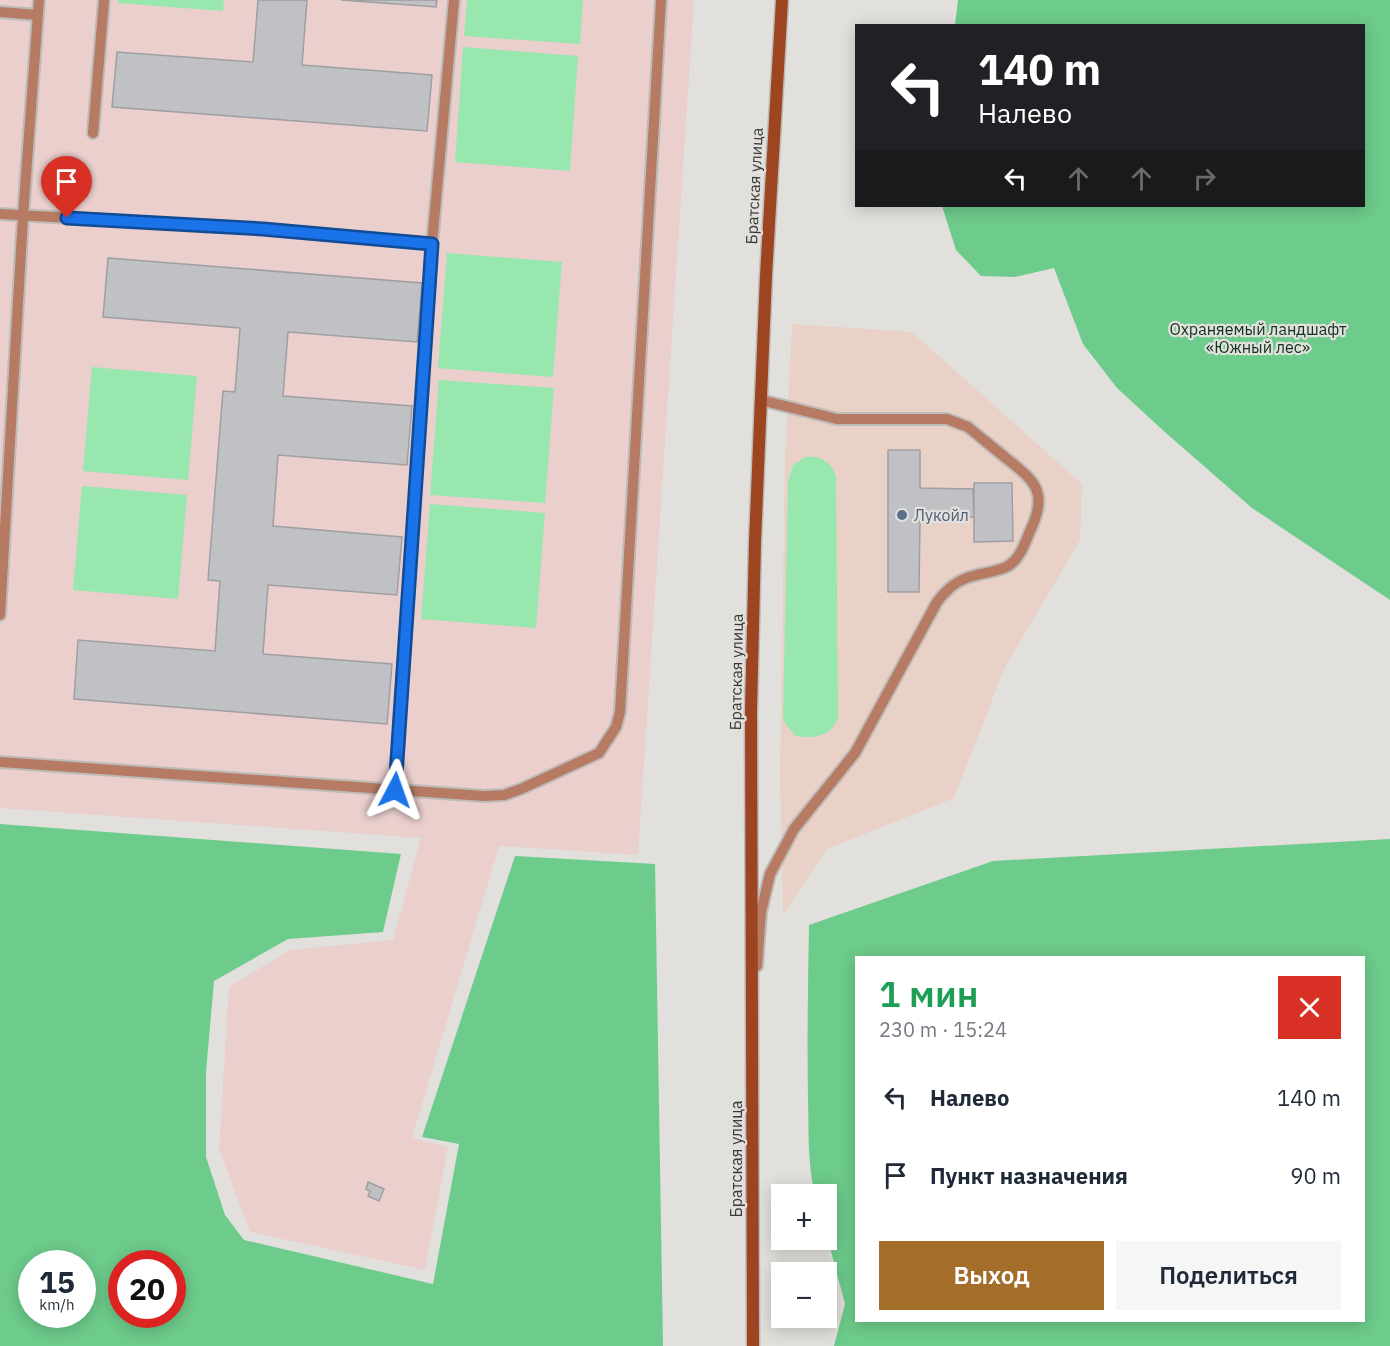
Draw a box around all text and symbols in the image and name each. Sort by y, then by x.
text: 140 m [978,42,1101,97]
icon: left [879,48,957,126]
text: Налево [978,95,1072,130]
street label: Братская улица [741,127,767,245]
pin [41,156,92,218]
icon: left [999,162,1032,195]
icon: ahead [1062,162,1095,195]
icon: ahead [1125,162,1158,195]
icon: right [1188,162,1221,195]
icon: arrive [50,165,83,198]
park label: Охраняемый ландшафт «Южный лес» [1169,319,1347,357]
place label: Лукойл [914,505,969,525]
marker: Лукойл [895,508,909,522]
street label: Братская улица [725,613,747,731]
position arrow [363,758,427,822]
text: 1 мин [879,970,978,1017]
button: close [1278,976,1341,1039]
text: 230 m · 15:24 [879,1016,1007,1043]
icon: left [879,1081,912,1114]
text: Налево [930,1083,1009,1112]
text: 140 m [1277,1083,1341,1112]
street label: Братская улица [726,1100,746,1217]
icon: arrive [879,1159,912,1192]
text: Пункт назначения [930,1161,1128,1190]
text: 90 m [1290,1161,1341,1190]
map controls [771,1184,837,1328]
button: + [771,1184,837,1250]
button: Выход [879,1241,1104,1310]
button: Поделиться [1116,1241,1341,1310]
speed limit sign: 20 [108,1250,186,1328]
text: 15 [39,1262,75,1301]
button: − [771,1262,837,1328]
text: km/h [39,1295,75,1314]

